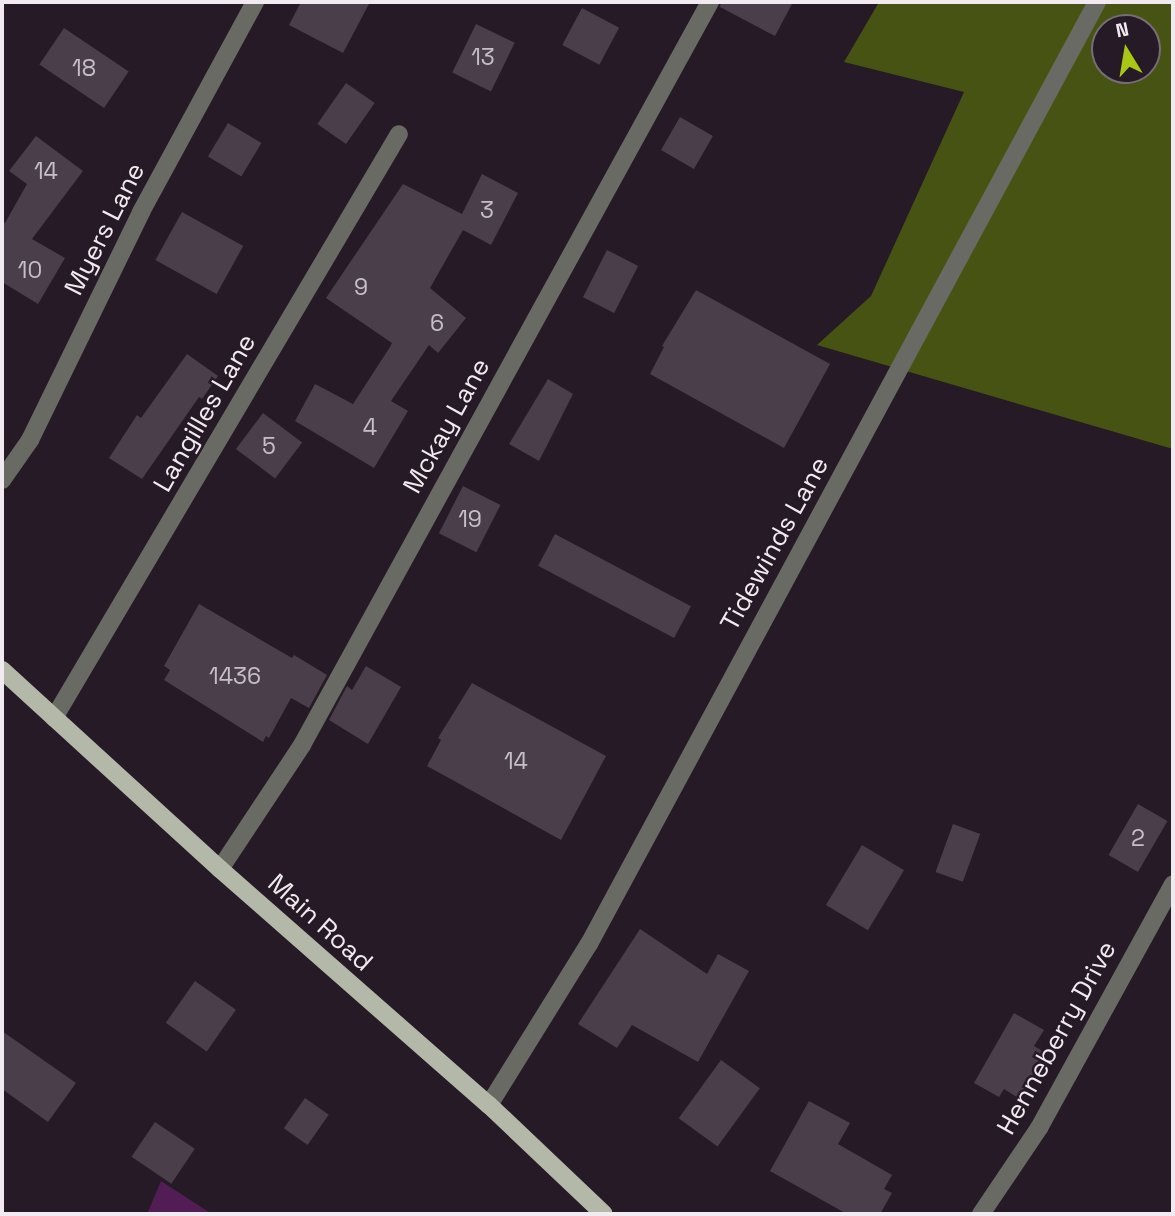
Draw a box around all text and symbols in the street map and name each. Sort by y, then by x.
north arrow [1091,14,1161,84]
text: N [1114,16,1131,43]
house number: 13 [471,43,495,71]
house number: 18 [72,54,96,82]
house number: 14 [34,157,58,185]
street label: Myers Lane [58,158,152,300]
house number: 3 [480,196,494,224]
house number: 10 [18,256,42,284]
house number: 9 [354,273,368,301]
house number: 6 [430,309,444,337]
street label: Langilles Lane [147,328,263,498]
street label: Mckay Lane [397,353,497,499]
house number: 4 [363,413,377,441]
house number: 5 [262,432,276,460]
street label: Tidewinds Lane [714,452,836,636]
house number: 19 [458,505,482,533]
house number: 1436 [209,662,261,690]
house number: 14 [504,747,528,775]
house number: 2 [1131,824,1145,852]
street label: Main Road [261,868,379,978]
street label: Henneberry Drive [991,936,1123,1140]

